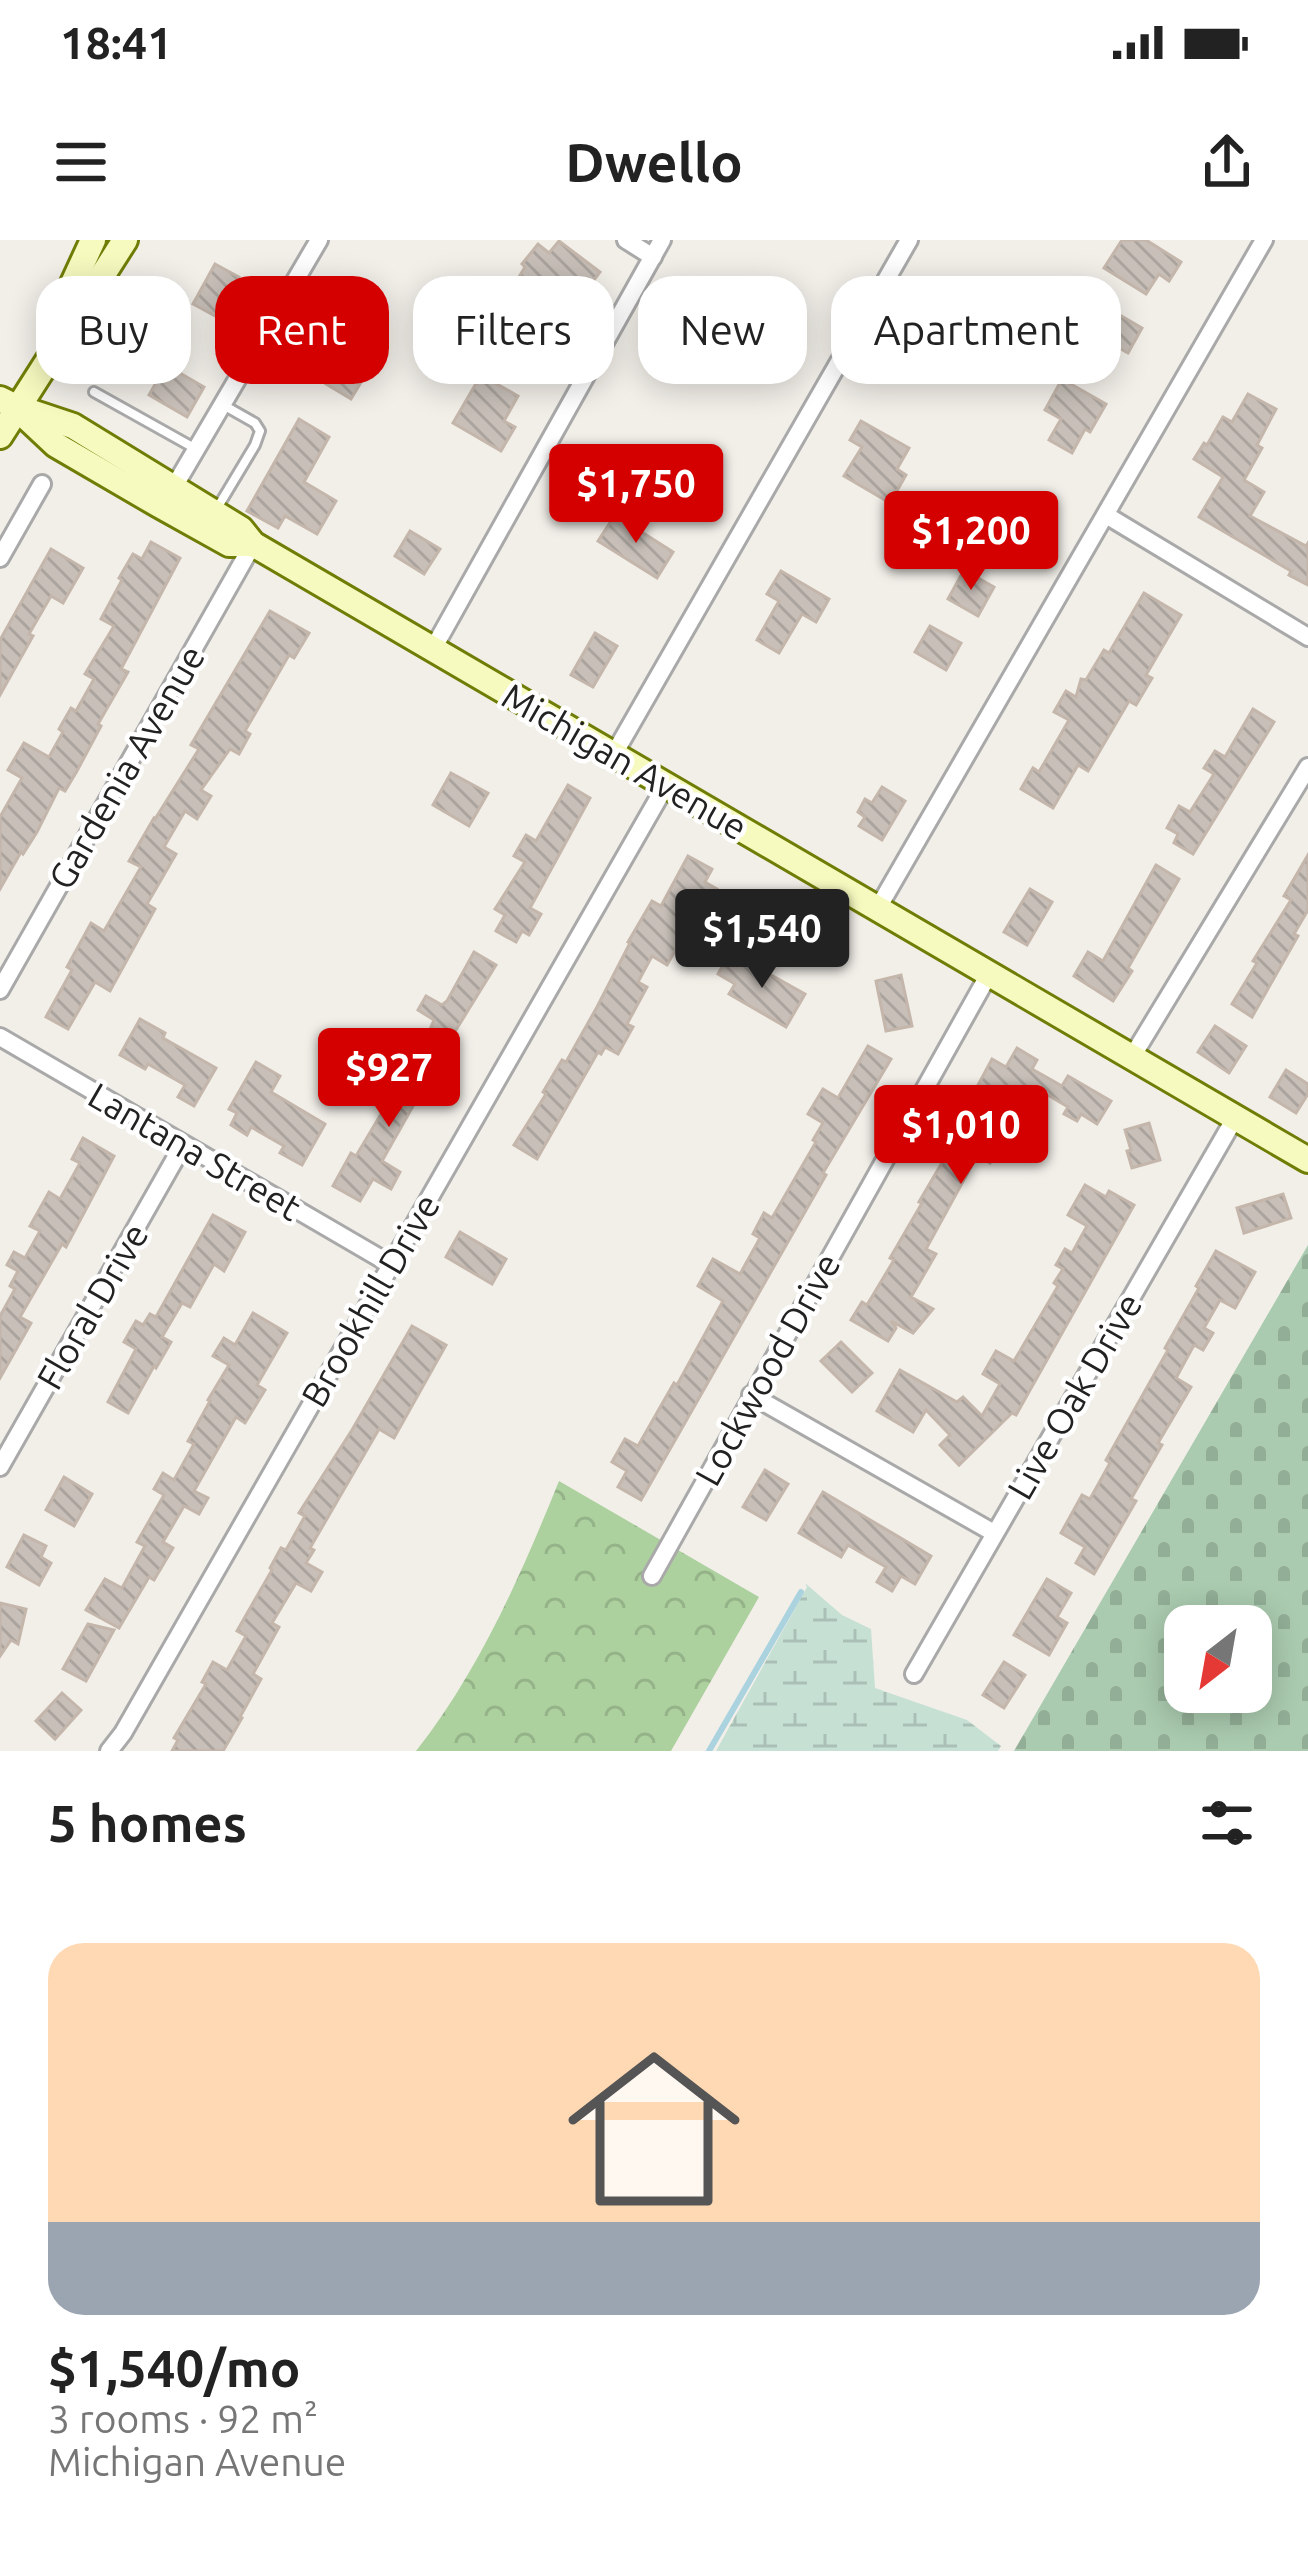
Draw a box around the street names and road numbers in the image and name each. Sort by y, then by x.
street label: Gardenia Avenue [40,638,212,896]
street label: Michigan Avenue [496,674,754,848]
street label: Lantana Street [82,1074,308,1228]
street label: Brookhill Drive [293,1187,447,1413]
street label: Floral Drive [28,1216,156,1396]
street label: Lockwood Drive [686,1246,848,1492]
street label: Live Oak Drive [999,1286,1149,1506]

